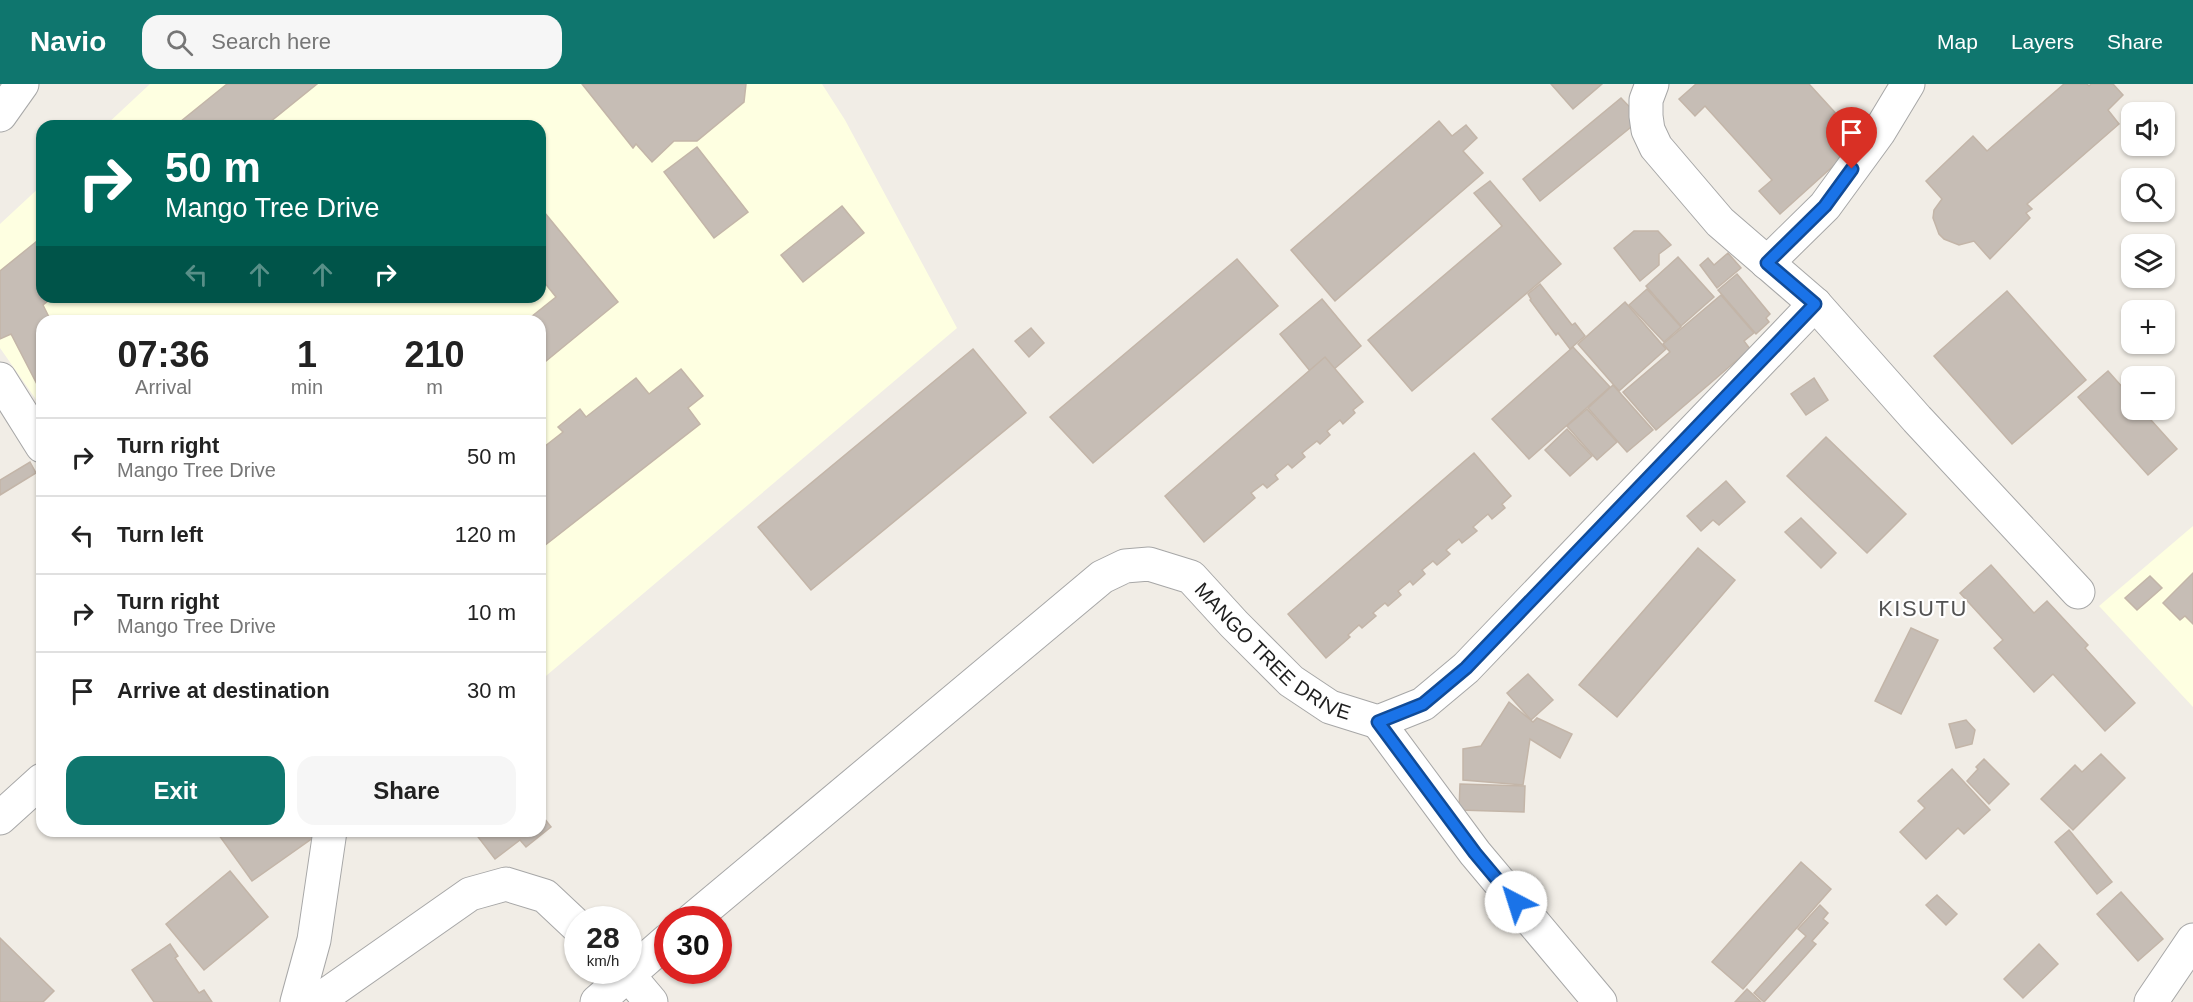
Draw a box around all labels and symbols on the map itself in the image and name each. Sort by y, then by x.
pin [1826,107,1877,169]
street label: MANGO TREE DRIVE [1191,578,1353,724]
district label: KISUTU [1878,596,1968,621]
position arrow [1484,870,1548,934]
speed limit sign: 30 [654,906,732,984]

